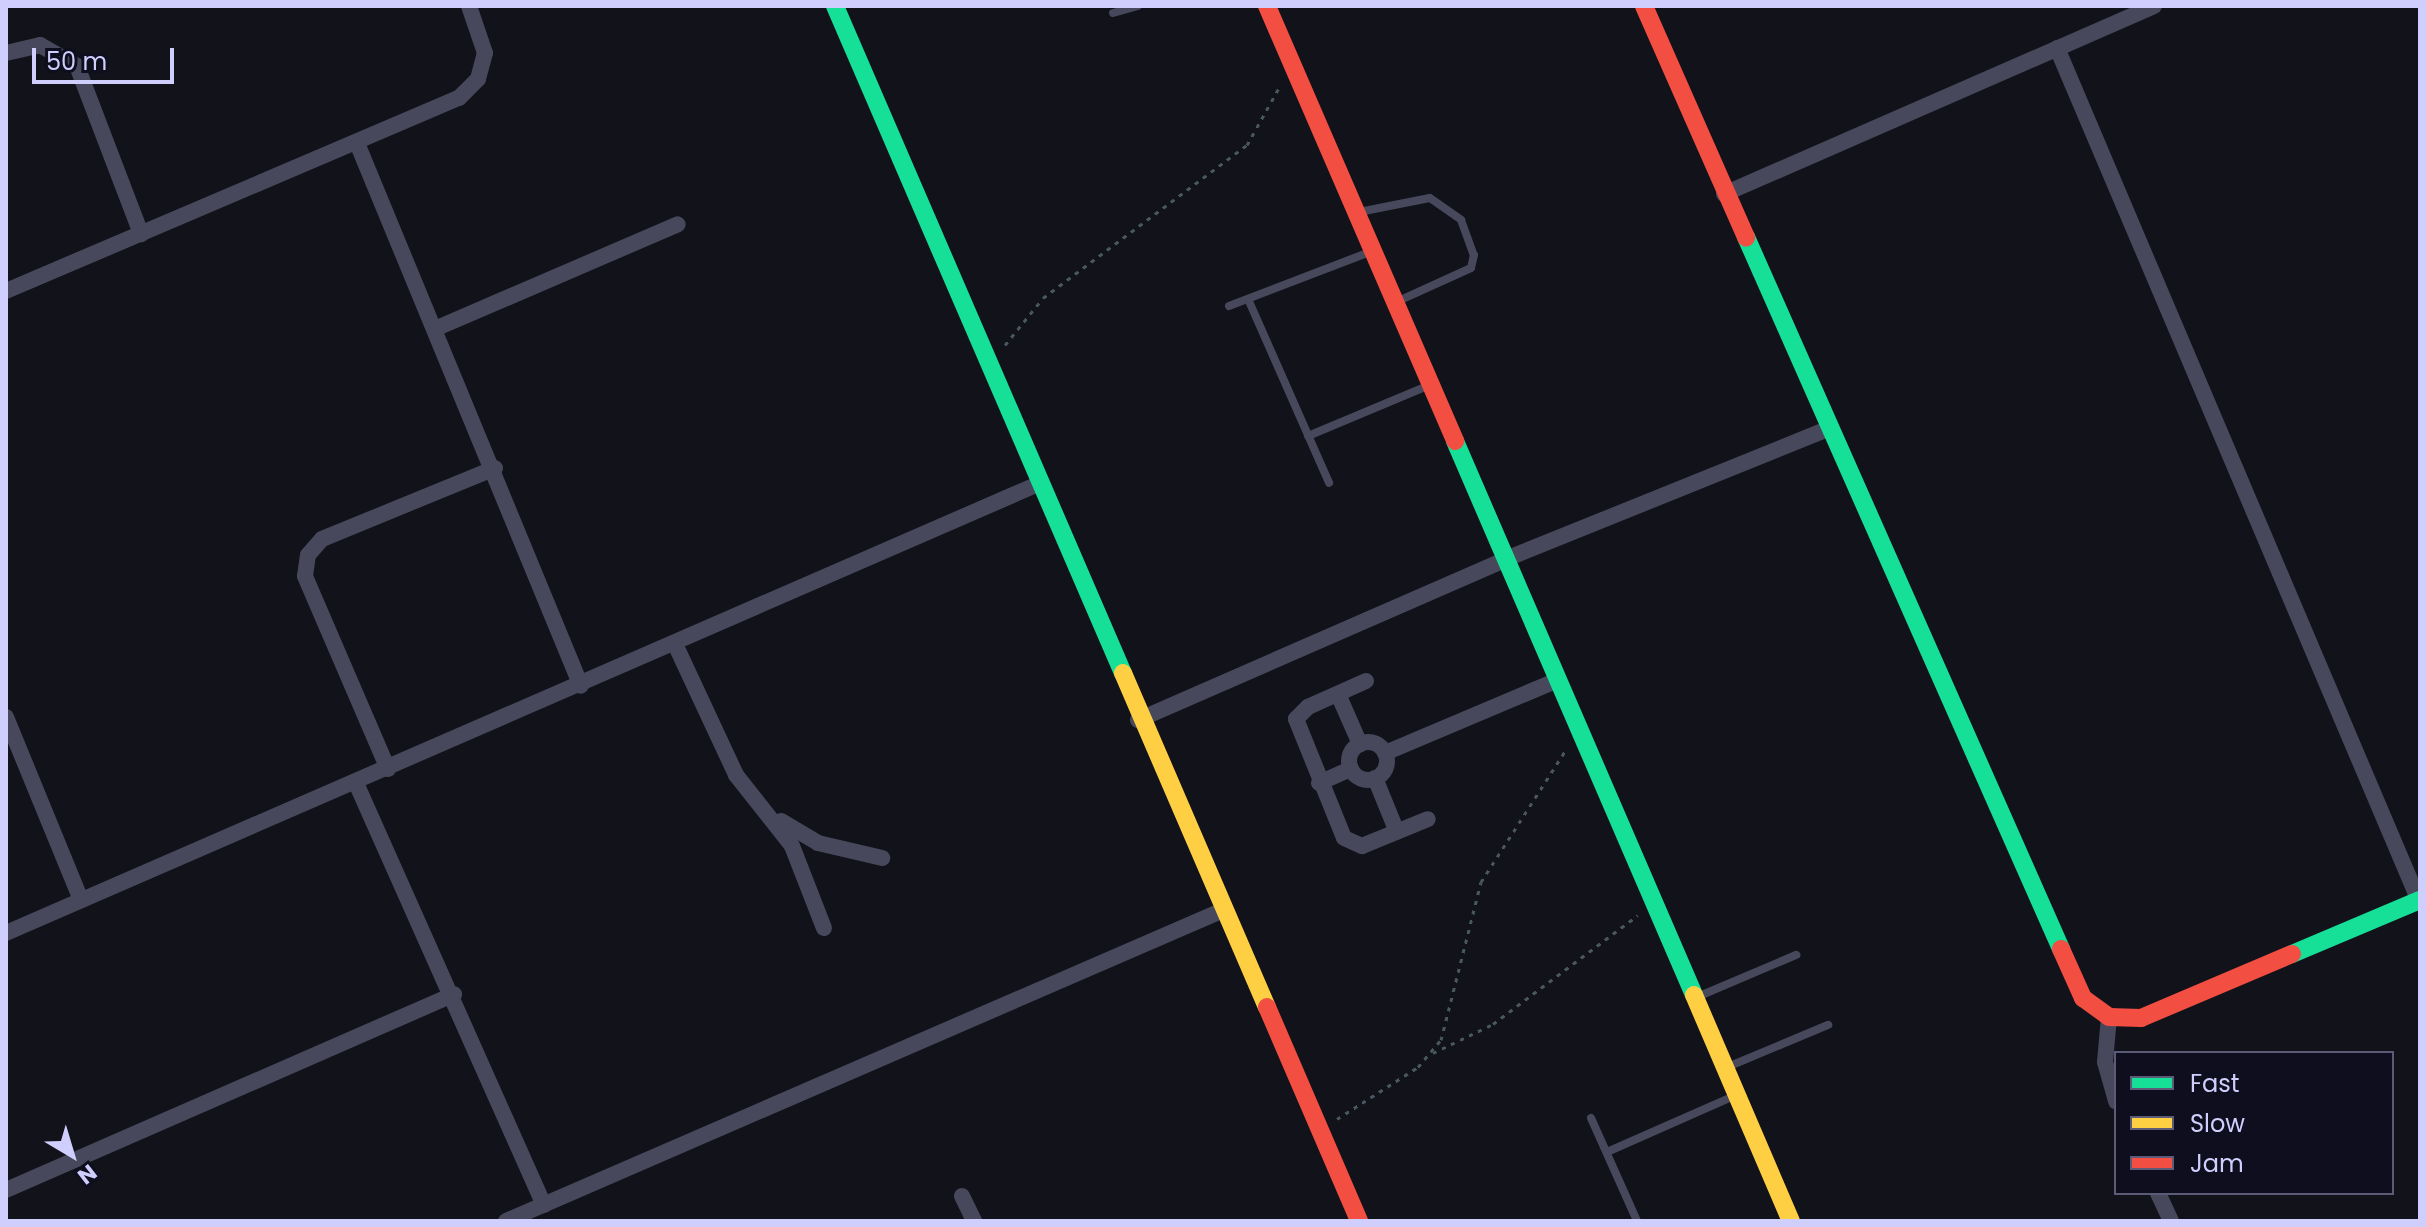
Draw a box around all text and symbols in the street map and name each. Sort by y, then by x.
scale bar [36,32,178,82]
text: 50 m [46,45,107,78]
legend [2114,1051,2394,1195]
text: Fast [2190,1067,2240,1100]
text: Slow [2190,1107,2245,1140]
north arrow [32,1115,112,1195]
text: Jam [2190,1147,2244,1180]
text: N [71,1157,103,1192]

